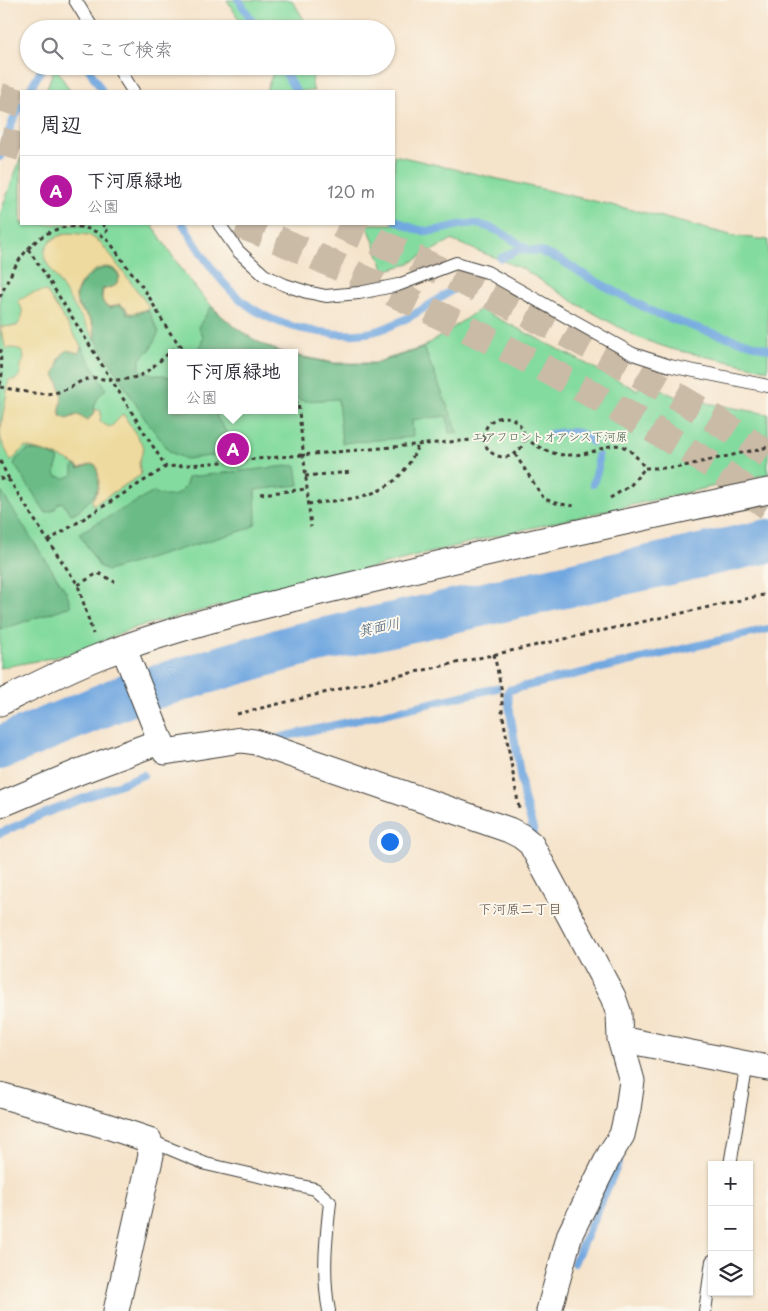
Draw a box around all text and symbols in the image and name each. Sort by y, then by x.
search box [20,20,395,75]
icon: search [38,34,66,62]
text: ここで検索 [78,34,173,62]
text: 周辺 [40,107,82,139]
text: 下河原緑地 [87,165,182,193]
text: A [50,179,62,203]
text: 120 m [328,179,375,203]
text: 公園 [87,193,119,217]
popup [168,349,298,414]
text: 下河原緑地 [185,356,281,384]
text: 公園 [185,384,218,408]
park label: エアフロントオアシス下河原 [472,427,628,445]
pin: A [217,430,249,468]
water label: 箕面川 [356,612,402,641]
your location [377,829,403,855]
district label: 下河原二丁目 [478,898,562,919]
map controls [708,1161,753,1296]
button: + [708,1161,753,1206]
button: − [708,1206,753,1251]
button: layers [708,1251,753,1296]

